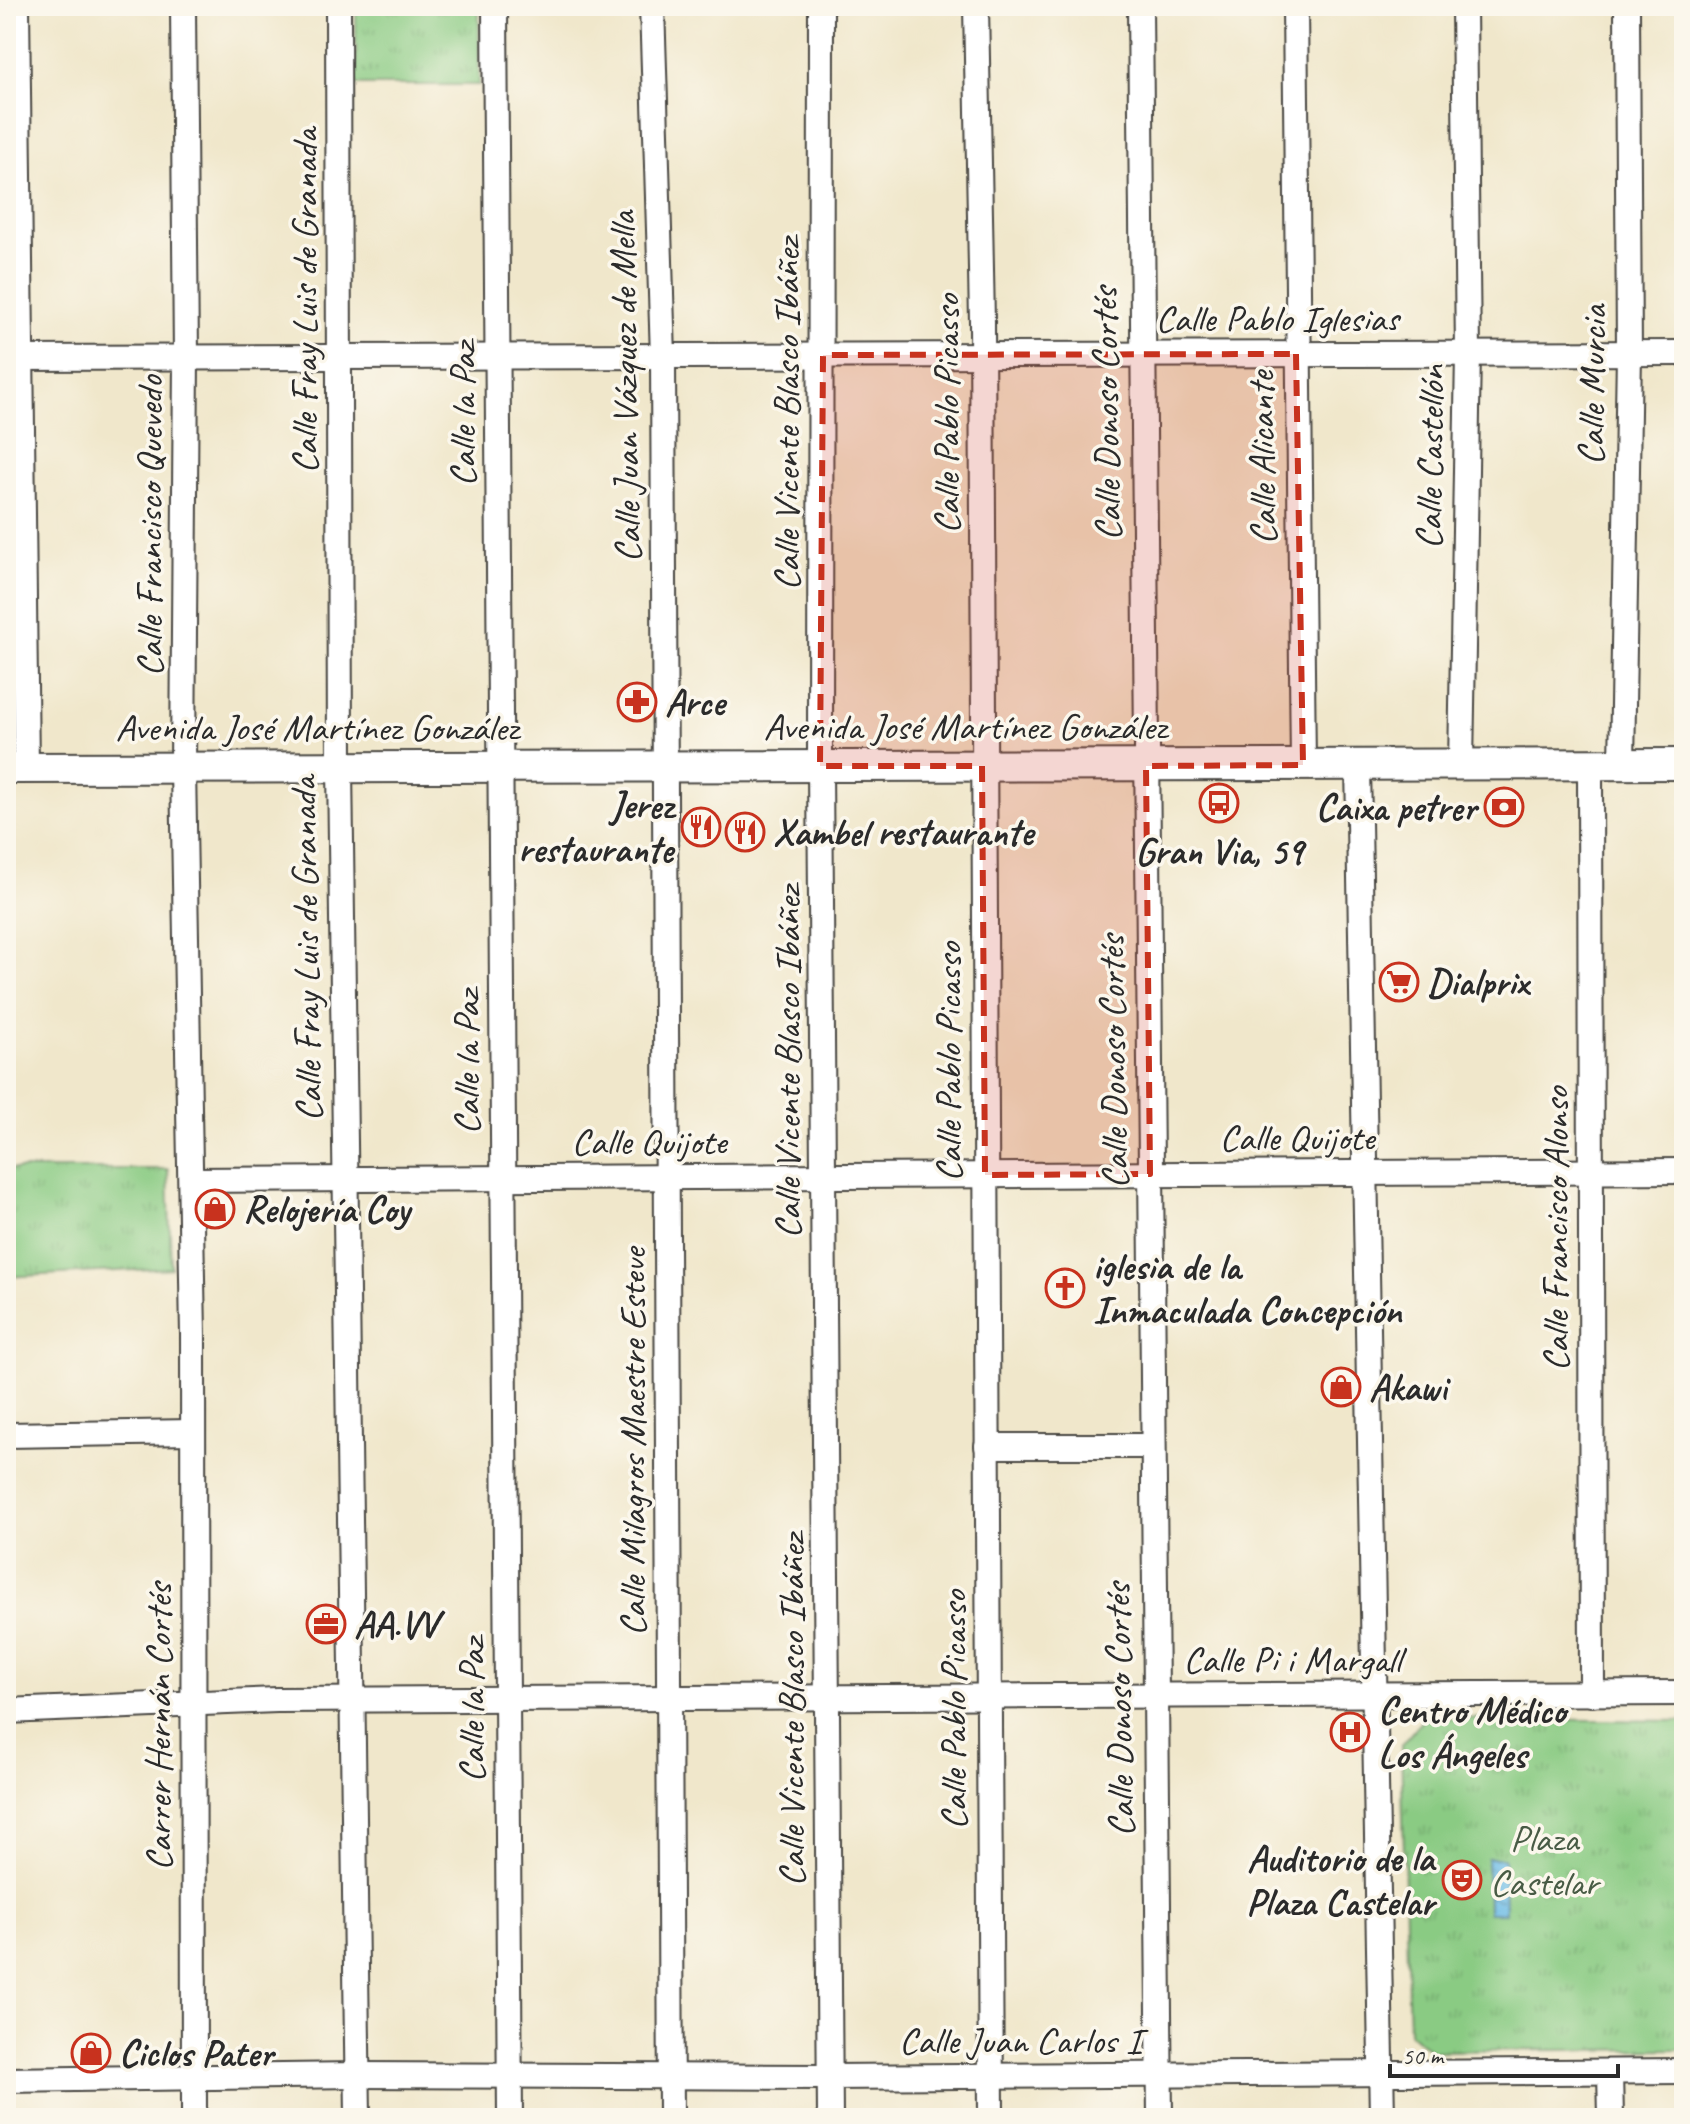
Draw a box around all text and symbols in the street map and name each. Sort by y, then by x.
street label: Calle Fray Luis de Granada [281,125,328,474]
street label: Calle Juan Vázquez de Mella [598,208,652,563]
street label: Calle Vicente Blasco Ibáñez [763,234,810,590]
street label: Calle Donoso Cortés [1080,283,1132,541]
street label: Calle Pablo Picasso [923,292,970,534]
street label: Calle Pablo Iglesias [1155,295,1402,342]
street label: Calle Murcia [1567,302,1617,465]
street label: Calle la Paz [439,338,486,486]
street label: Calle Castellón [1405,363,1455,549]
street label: Calle Alicante [1237,368,1287,545]
street label: Calle Francisco Quevedo [126,374,173,676]
place label: Arce [665,679,727,726]
pharmacy icon: Arce [616,681,658,723]
street label: Avenida José Martínez González [763,703,1170,750]
street label: Avenida José Martínez González [115,704,522,751]
street label: Calle Fray Luis de Granada [279,773,333,1122]
place label: Jerez restaurante [518,782,677,873]
bus stop icon: Gran Via, 59 [1198,782,1240,824]
place label: Caixa petrer [1316,784,1480,831]
bank icon: Caixa petrer [1483,786,1525,828]
restaurant icon: Jerez restaurante [680,806,722,848]
place label: Xambel restaurante [773,809,1036,856]
restaurant icon: Xambel restaurante [724,811,766,853]
place label: Gran Via, 59 [1135,828,1307,875]
street label: Calle Vicente Blasco Ibáñez [764,882,811,1238]
street label: Calle Donoso Cortés [1087,931,1139,1189]
street label: Calle Pablo Picasso [925,940,972,1182]
place label: Dialprix [1427,959,1531,1006]
supermarket icon: Dialprix [1378,961,1420,1003]
street label: Calle la Paz [443,986,490,1134]
street label: Calle Francisco Alonso [1532,1084,1579,1371]
street label: Calle Quijote [1220,1114,1377,1161]
street label: Calle Quijote [572,1118,729,1165]
place label: Relojería Coy [243,1186,413,1233]
shop icon: Relojería Coy [194,1188,236,1230]
place label: iglesia de la Inmaculada Concepción [1093,1243,1403,1334]
street label: Calle Milagros Maestre Esteve [609,1245,656,1636]
church icon: iglesia de la Inmaculada Concepción [1044,1267,1086,1309]
place label: Akawi [1369,1364,1451,1411]
shop icon: Akawi [1320,1366,1362,1408]
street label: Calle Vicente Blasco Ibáñez [768,1530,815,1886]
street label: Carrer Hernán Cortés [135,1579,182,1871]
street label: Calle Donoso Cortés [1093,1579,1145,1837]
street label: Calle Pablo Picasso [930,1588,977,1830]
place label: AA.VV [354,1601,446,1648]
office icon: AA.VV [305,1603,347,1645]
street label: Calle la Paz [448,1634,495,1782]
street label: Calle Pi i Margall [1183,1636,1407,1683]
place label: Centro Médico Los Ángeles [1378,1687,1569,1778]
hospital icon: Centro Médico Los Ángeles [1329,1711,1371,1753]
park label: Plaza Castelar [1490,1815,1602,1906]
place label: Auditorio de la Plaza Castelar [1246,1835,1438,1926]
theatre icon: Auditorio de la Plaza Castelar [1441,1859,1483,1901]
street label: Calle Juan Carlos I [899,2017,1149,2064]
scale bar [1390,2028,1618,2078]
place label: Ciclos Pater [119,2030,277,2077]
shop icon: Ciclos Pater [70,2032,112,2074]
text: 50 m [1402,2041,1445,2071]

